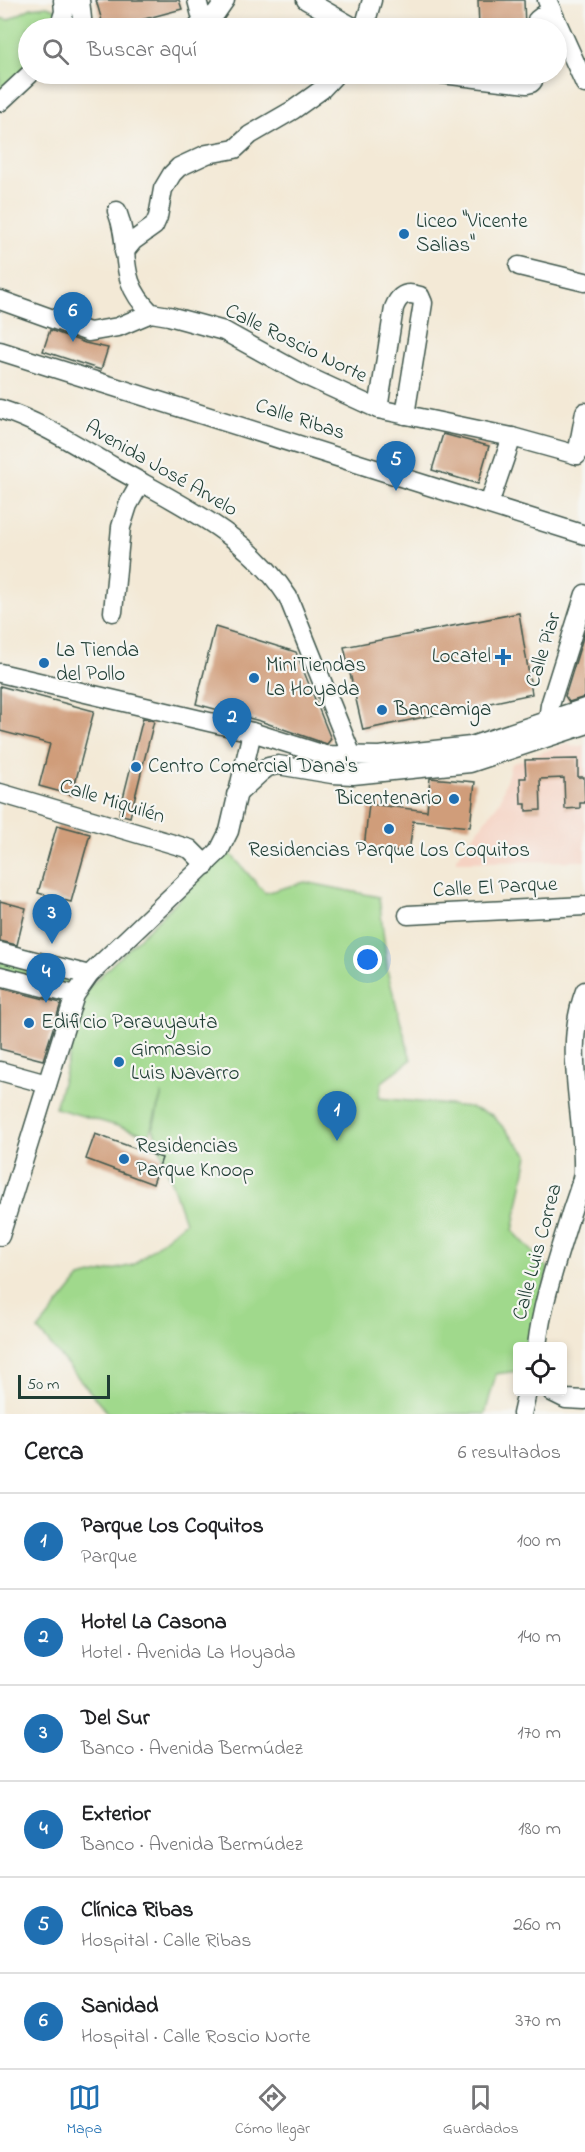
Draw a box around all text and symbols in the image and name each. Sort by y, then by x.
search box [18,18,567,84]
icon: search [39,35,72,68]
text: Buscar aquí [87,35,197,67]
place label: Liceo "Vicente Salias" [416,207,528,261]
marker: Liceo "Vicente Salias" [397,227,411,241]
pin: 6 [54,292,92,342]
street label: Calle Roscio Norte [220,297,373,392]
street label: Calle Ribas [251,391,349,449]
street label: Avenida José Arvelo [79,413,243,525]
pin: 5 [376,442,416,491]
street label: Calle Piar [518,608,570,691]
place label: La Tienda del Pollo [56,636,139,690]
place label: Locatel [432,642,491,672]
marker: Locatel [496,650,510,664]
place label: MiniTiendas La Hoyada [266,651,366,707]
marker: La Tienda del Pollo [37,656,51,670]
marker: MiniTiendas La Hoyada [247,671,261,685]
place label: Bancamiga [393,695,491,727]
pin: 2 [212,698,252,748]
marker: Bancamiga [375,703,389,717]
place label: Centro Comercial Dana's [148,752,358,782]
marker: Centro Comercial Dana's [129,760,143,774]
street label: Calle Miquilén [56,772,168,832]
place label: Bicentenario [335,784,442,814]
marker: Bicentenario [447,792,461,806]
marker: Residencias Parque Los Coquitos [382,822,396,836]
place label: Residencias Parque Los Coquitos [248,836,530,866]
street label: Calle El Parque [432,870,559,906]
pin: 3 [32,894,72,944]
your location [353,945,382,974]
pin: 4 [26,954,66,1003]
place label: Edificio Parauyauta [41,1008,218,1040]
marker: Edificio Parauyauta [22,1016,36,1030]
place label: Gimnasio Luis Navarro [131,1035,239,1089]
marker: Gimnasio Luis Navarro [112,1055,126,1069]
pin: 1 [318,1092,356,1141]
place label: Residencias Parque Knoop [136,1132,254,1186]
marker: Residencias Parque Knoop [117,1152,131,1166]
street label: Calle Luis Correa [505,1180,571,1324]
map controls [513,1342,567,1396]
button: locate [513,1342,567,1396]
scale bar [18,1372,110,1400]
text: 50 m [27,1373,59,1397]
text: Cerca [24,1434,84,1472]
text: 6 resultados [458,1439,561,1468]
text: Parque Los Coquitos [81,1511,264,1543]
text: 1 [40,1527,47,1556]
text: 100 m [517,1527,561,1556]
text: Parque [81,1543,137,1572]
text: Hotel La Casona [81,1607,227,1639]
text: 2 [39,1623,48,1652]
text: 140 m [517,1623,561,1652]
text: Hotel · Avenida La Hoyada [81,1639,296,1668]
text: Del Sur [81,1703,150,1735]
text: 3 [39,1719,48,1748]
text: 170 m [517,1719,561,1748]
text: Banco · Avenida Bermúdez [81,1735,303,1764]
text: Exterior [81,1799,150,1831]
text: 4 [39,1815,48,1844]
text: 180 m [518,1815,561,1844]
text: Banco · Avenida Bermúdez [81,1831,303,1860]
text: Clínica Ribas [81,1895,194,1927]
text: 5 [38,1911,49,1940]
text: 260 m [513,1911,561,1940]
text: Hospital · Calle Ribas [81,1927,251,1956]
text: Sanidad [81,1991,158,2023]
text: 6 [39,2007,48,2036]
text: 370 m [515,2007,561,2036]
text: Hospital · Calle Roscio Norte [81,2023,311,2052]
tab: Mapa [66,2081,102,2141]
tab: Cómo llegar [235,2081,310,2141]
tab: Guardados [443,2081,519,2141]

